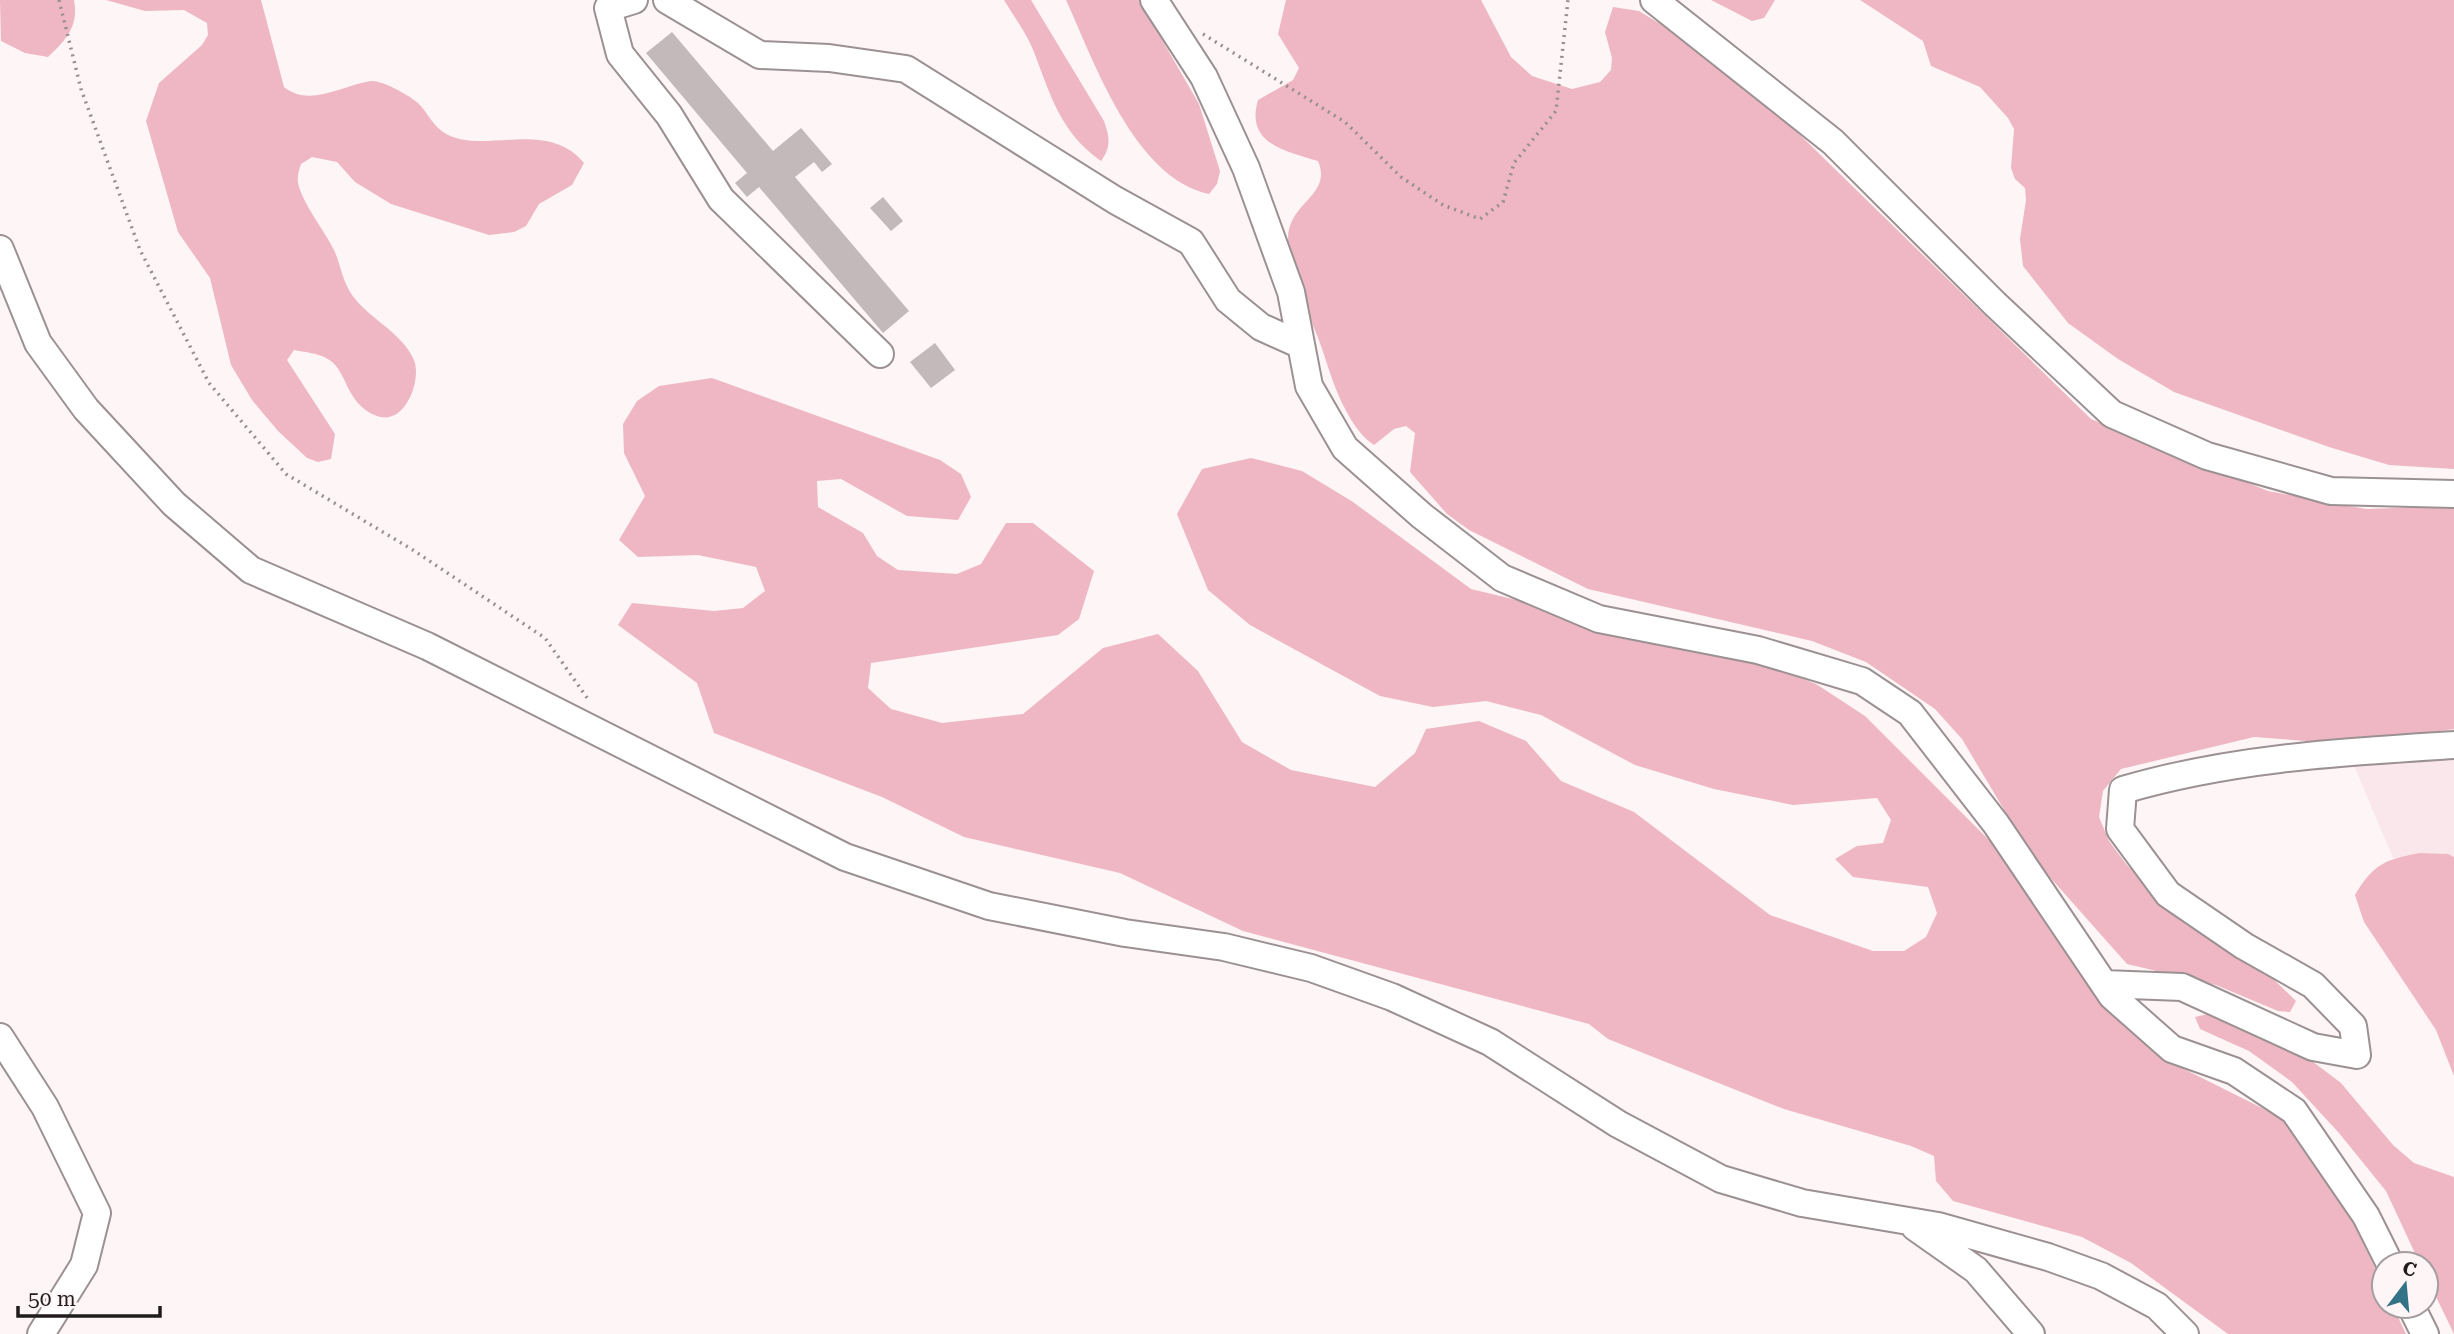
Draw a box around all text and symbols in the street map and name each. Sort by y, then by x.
north arrow [2370,1250,2440,1320]
text: С [2400,1256,2419,1282]
scale bar [18,1274,159,1318]
text: 50 m [28,1287,76,1311]

